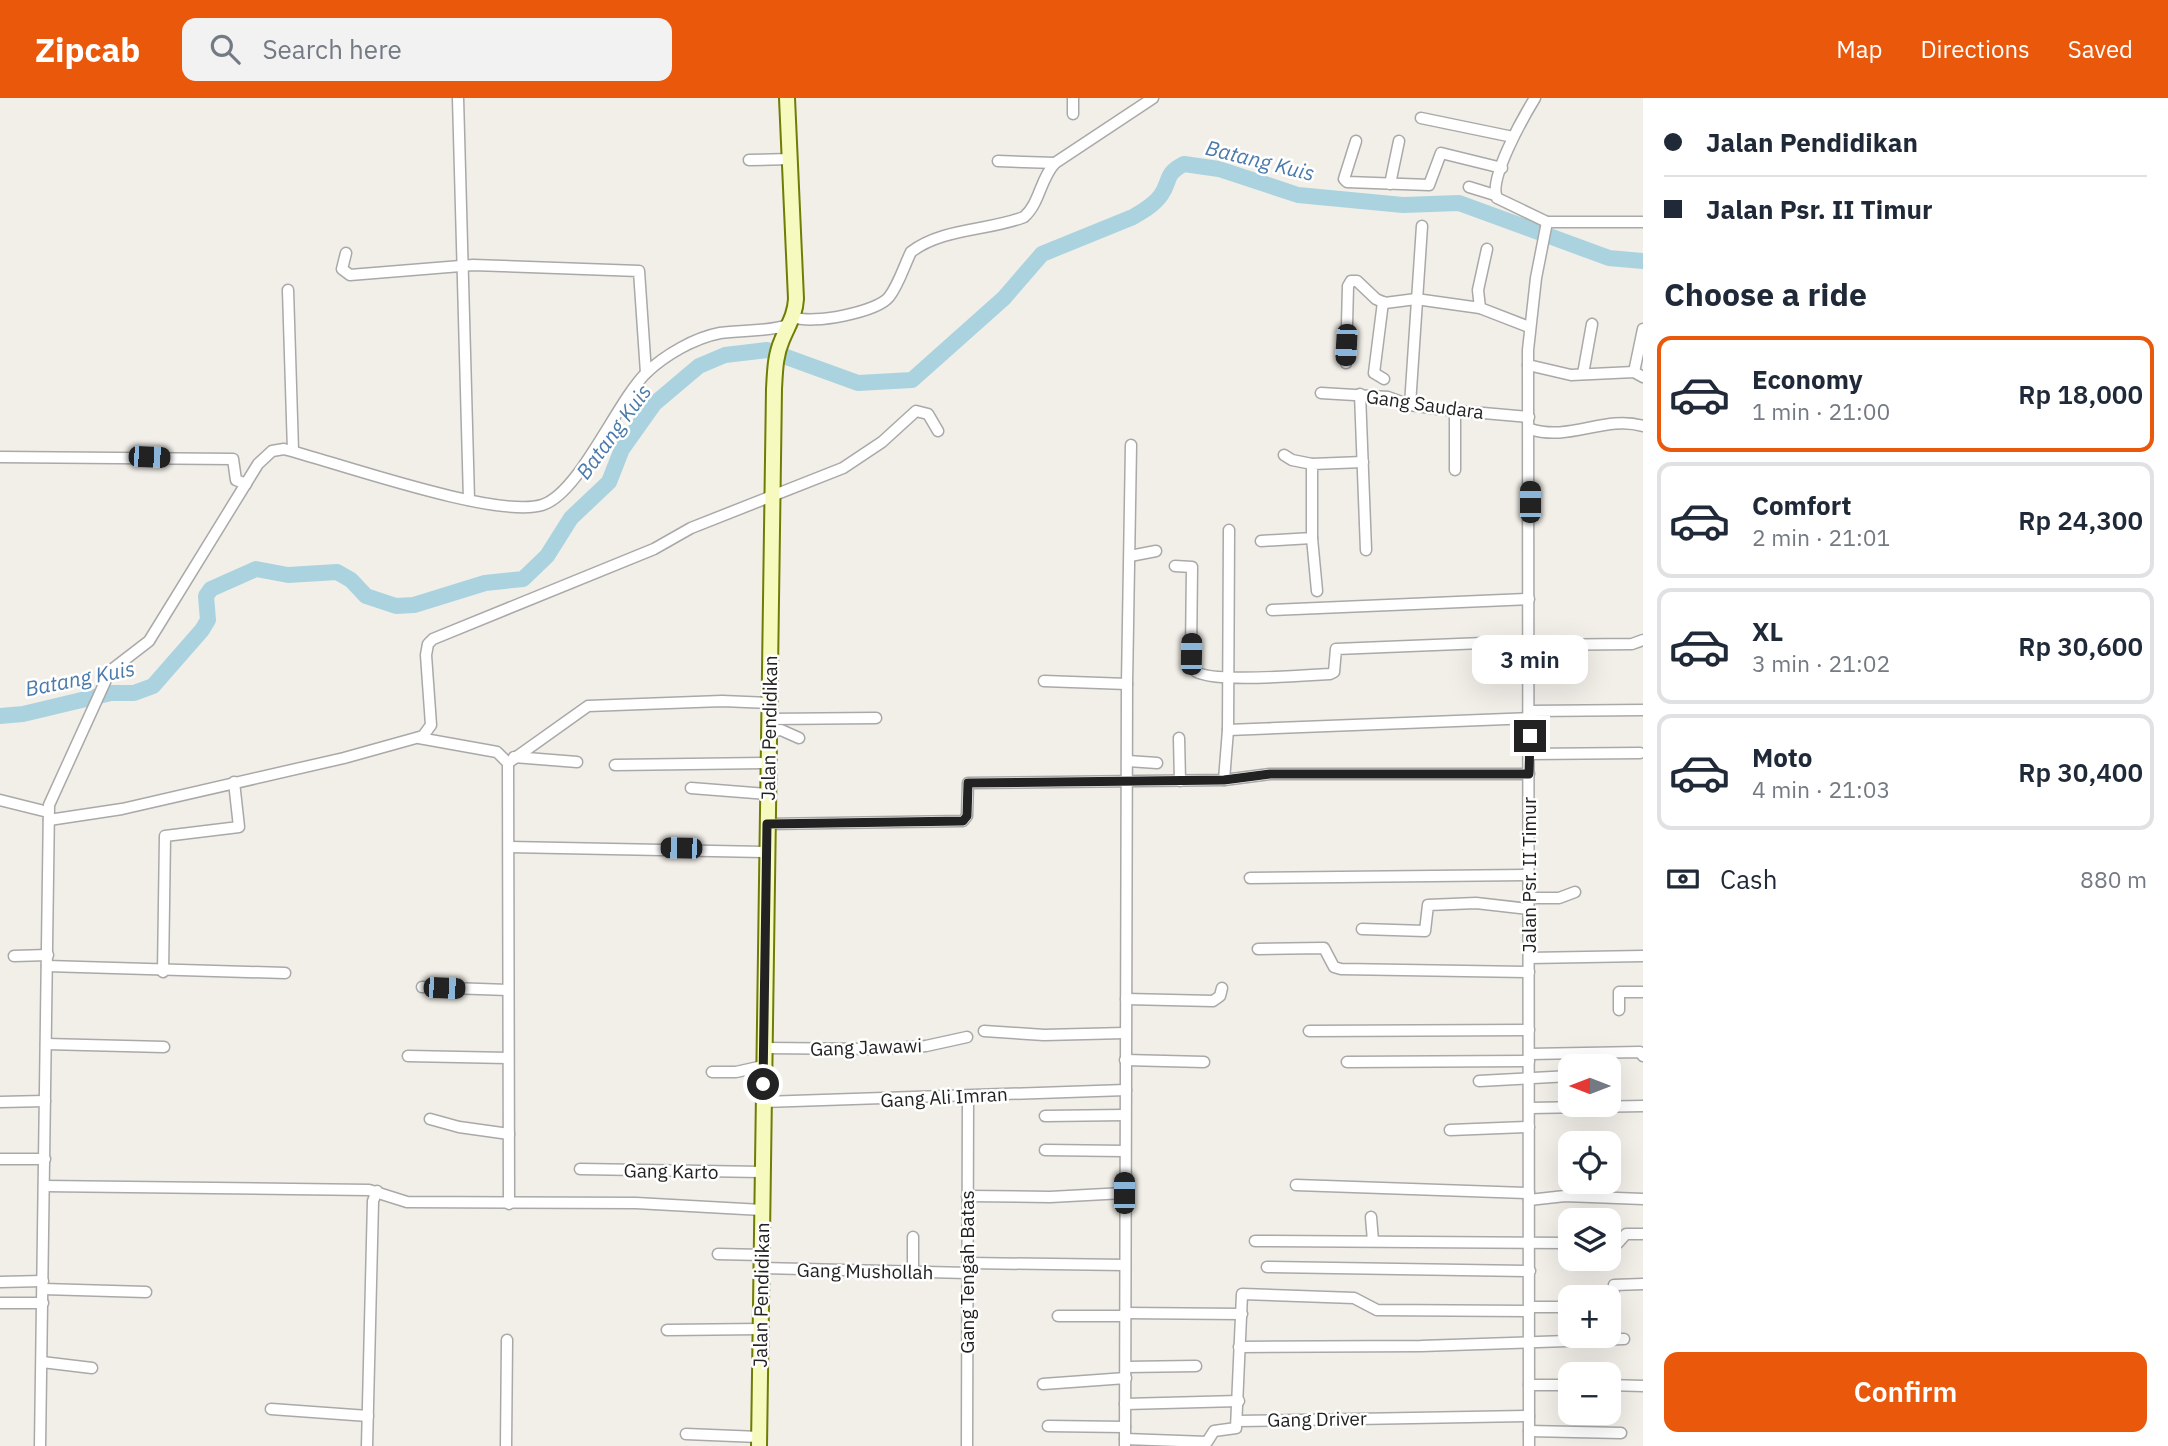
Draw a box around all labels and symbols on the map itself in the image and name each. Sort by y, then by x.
water label: Batang Kuis [1203,133,1318,187]
car [1335,323,1358,367]
water label: Batang Kuis [569,378,657,485]
street label: Gang Saudara [1364,384,1486,424]
car [128,446,171,468]
car [1520,481,1541,523]
car [1181,633,1202,675]
callout: 3 min [1472,634,1588,684]
water label: Batang Kuis [23,654,137,702]
street label: Jalan Pendidikan [756,655,782,801]
route end [1514,720,1546,752]
street label: Jalan Psr. II Timur [1517,797,1541,953]
car [660,837,703,859]
car [423,977,466,999]
street label: Gang Jawawi [809,1033,923,1061]
north arrow [1558,1054,1620,1116]
route start [747,1068,779,1100]
street label: Gang Ali Imran [880,1082,1008,1112]
street label: Gang Karto [623,1158,719,1184]
car [1114,1172,1135,1214]
street label: Gang Tengah Batas [955,1190,979,1354]
street label: Jalan Pendidikan [748,1222,774,1368]
street label: Gang Mushollah [796,1258,934,1284]
street label: Gang Driver [1267,1406,1367,1432]

